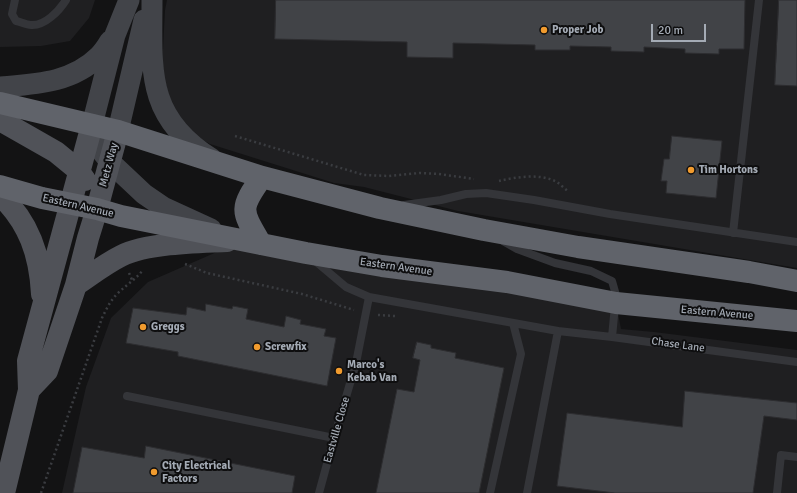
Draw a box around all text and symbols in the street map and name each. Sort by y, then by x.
scale bar [653,16,708,42]
place label: Proper Job [552,23,603,37]
text: 20 m [658,23,683,38]
marker: Proper Job [539,25,549,35]
street label: Metz Way [97,141,121,189]
place label: Tim Hortons [699,163,758,177]
marker: Tim Hortons [686,165,696,175]
street label: Eastern Avenue [41,191,115,221]
street label: Eastern Avenue [359,255,433,279]
street label: Eastern Avenue [680,303,754,323]
place label: Greggs [151,320,185,334]
marker: Greggs [138,322,148,332]
street label: Chase Lane [651,335,705,355]
place label: Screwfix [265,340,307,354]
marker: Screwfix [252,342,262,352]
place label: Marco's Kebab Van [347,358,397,384]
marker: Marco's Kebab Van [334,366,344,376]
street label: Eastville Close [321,395,353,465]
place label: City Electrical Factors [162,459,231,485]
marker: City Electrical Factors [149,467,159,477]

